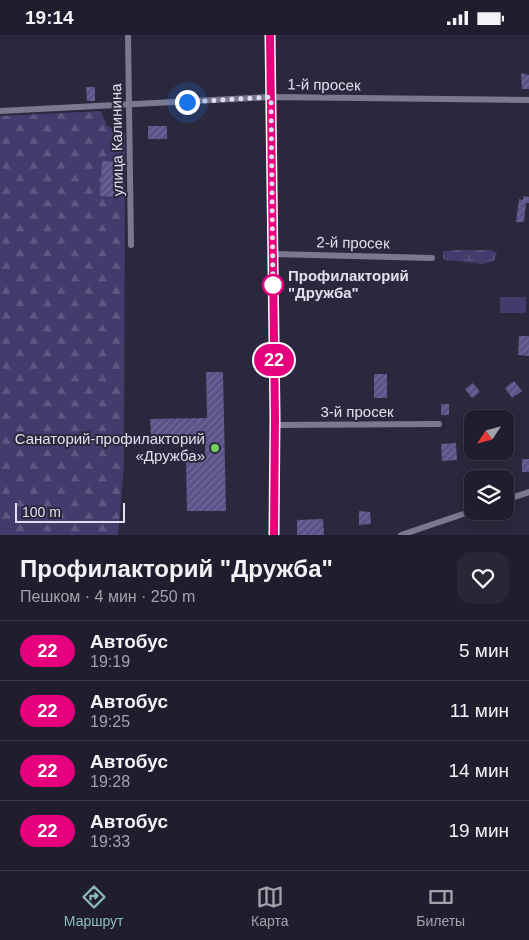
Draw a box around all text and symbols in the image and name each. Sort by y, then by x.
text: 19:14 [25,7,74,28]
street label: 1-й просек [287,75,361,94]
street label: улица Калинина [107,83,126,197]
your location [175,90,200,115]
street label: 2-й просек [316,233,390,252]
place label: Профилакторий "Дружба" [288,267,409,301]
marker: Профилакторий "Дружба" [262,274,284,296]
line badge: 22 [252,344,296,376]
text: 22 [264,350,284,370]
street label: 3-й просек [320,403,394,420]
north arrow [464,410,514,460]
map controls [464,410,514,520]
place label: Санаторий-профилакторий «Дружба» [15,430,205,464]
marker: Санаторий-профилакторий «Дружба» [209,442,221,454]
button: layers [464,470,514,520]
scale bar [15,500,125,523]
text: 100 m [22,504,61,520]
button: heart [457,552,509,604]
text: Профилакторий "Дружба" [20,555,333,582]
text: Пешком · 4 мин · 250 m [20,588,195,605]
text: Автобус [90,631,168,652]
text: 5 мин [459,640,509,661]
text: 22 [37,641,58,661]
text: 19:19 [90,653,130,670]
text: Автобус [90,691,168,712]
text: 11 мин [450,700,509,721]
text: 22 [37,701,58,721]
text: 19:25 [90,713,130,730]
text: Автобус [90,751,168,772]
text: 14 мин [448,760,509,781]
text: 22 [37,761,58,781]
text: 19:28 [90,773,130,790]
text: Автобус [90,811,168,832]
text: 19 мин [448,820,509,841]
text: 22 [37,821,58,841]
text: 19:33 [90,833,130,850]
tab: Маршрут [64,883,123,929]
tab: Карта [251,883,289,929]
tab: Билеты [416,883,465,929]

